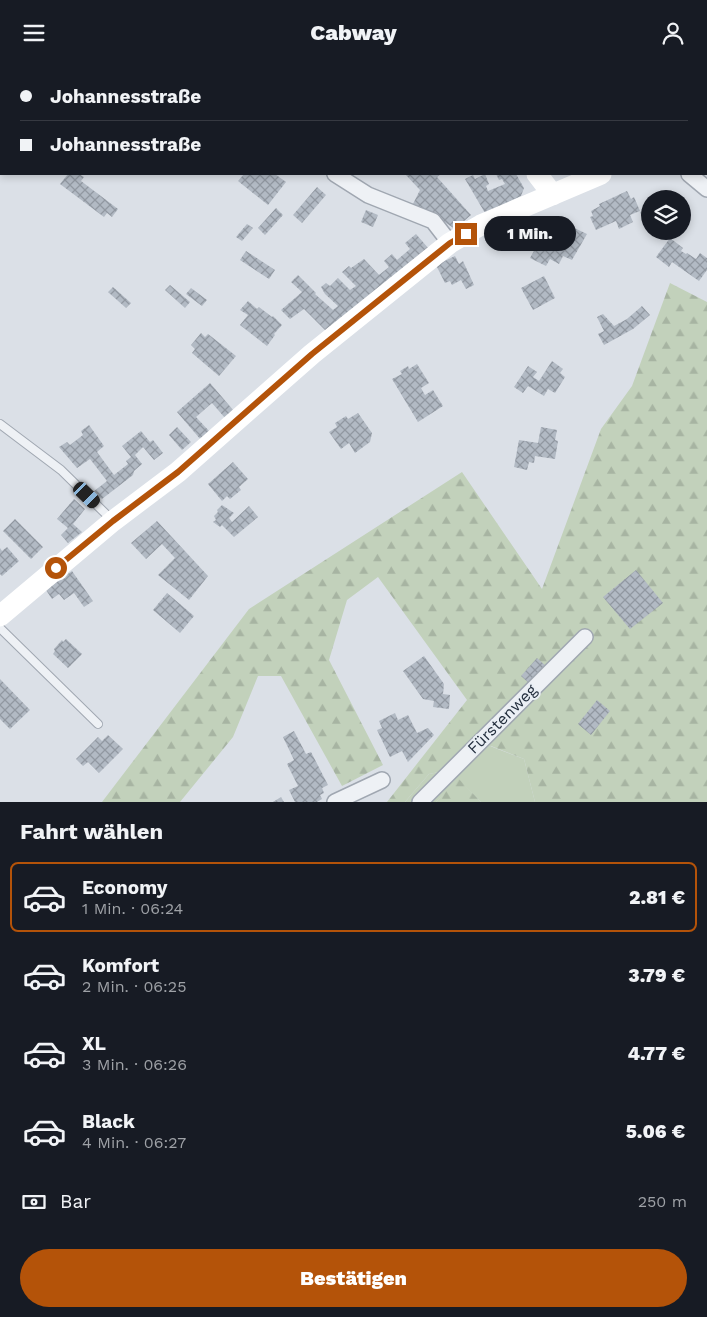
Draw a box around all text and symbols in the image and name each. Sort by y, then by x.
icon: menu [20,19,48,47]
icon: person [659,19,687,47]
text: Cabway [310,20,397,45]
text: Johannesstraße [50,85,201,108]
text: Johannesstraße [50,133,201,156]
map controls [641,190,691,240]
button: layers [641,190,691,240]
callout: 1 Min. [484,217,576,251]
route end [455,223,477,245]
text: 1 Min. [507,224,553,243]
car [70,479,103,511]
route start [45,557,67,579]
street label: Fürstenweg [463,680,541,758]
text: Fahrt wählen [20,819,163,844]
icon: car [22,875,67,920]
text: Economy [82,876,167,899]
text: 2.81 € [629,886,685,909]
text: 1 Min. · 06:24 [82,899,183,918]
icon: car [22,953,67,998]
text: Komfort [82,954,159,977]
text: 3.79 € [628,964,685,987]
text: 2 Min. · 06:25 [82,977,186,996]
icon: car [22,1031,67,1076]
text: XL [82,1032,106,1055]
text: 4.77 € [627,1042,685,1065]
text: 3 Min. · 06:26 [82,1055,187,1074]
icon: car [22,1109,67,1154]
text: Black [82,1110,135,1133]
text: 5.06 € [626,1120,685,1143]
text: 4 Min. · 06:27 [82,1133,186,1152]
icon: cash [20,1188,48,1216]
text: Bar [60,1190,91,1213]
text: 250 m [638,1192,687,1211]
button: Bestätigen [20,1249,687,1307]

